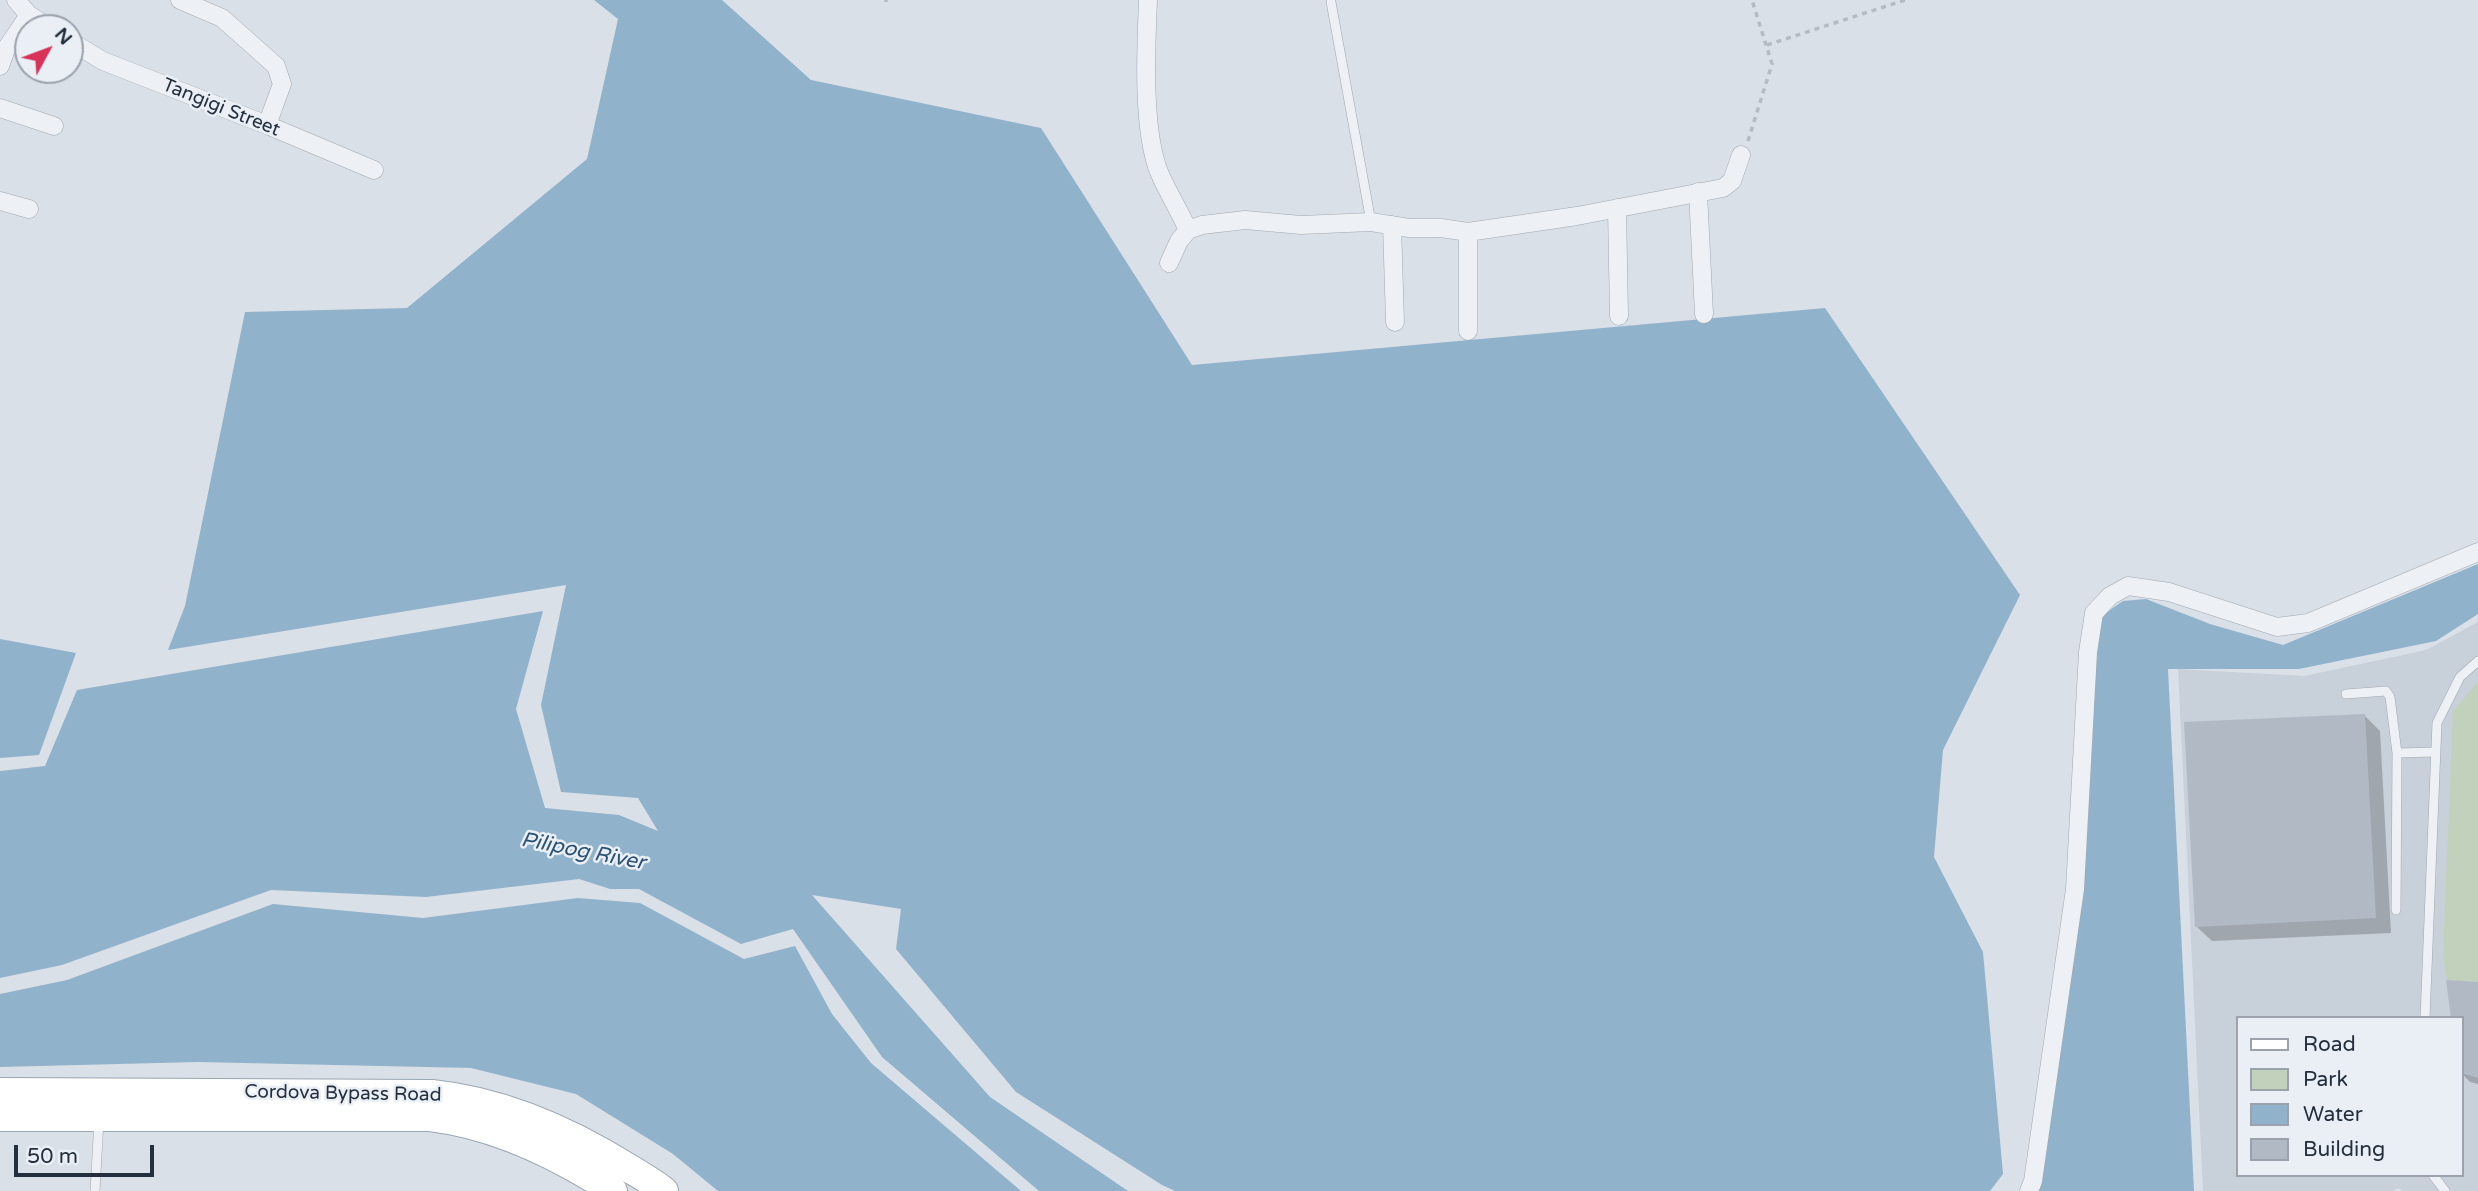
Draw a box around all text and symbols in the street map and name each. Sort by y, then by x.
north arrow [14,14,84,84]
text: N [50,24,77,50]
street label: Tangigi Street [159,74,283,142]
water label: Pilipog River [519,828,647,876]
legend [2236,1016,2464,1177]
text: Road [2303,1032,2356,1057]
text: Park [2303,1067,2348,1092]
street label: Cordova Bypass Road [244,1081,442,1107]
text: Water [2303,1102,2363,1127]
scale bar [18,1132,158,1176]
text: Building [2303,1137,2385,1162]
text: 50 m [27,1144,78,1169]

